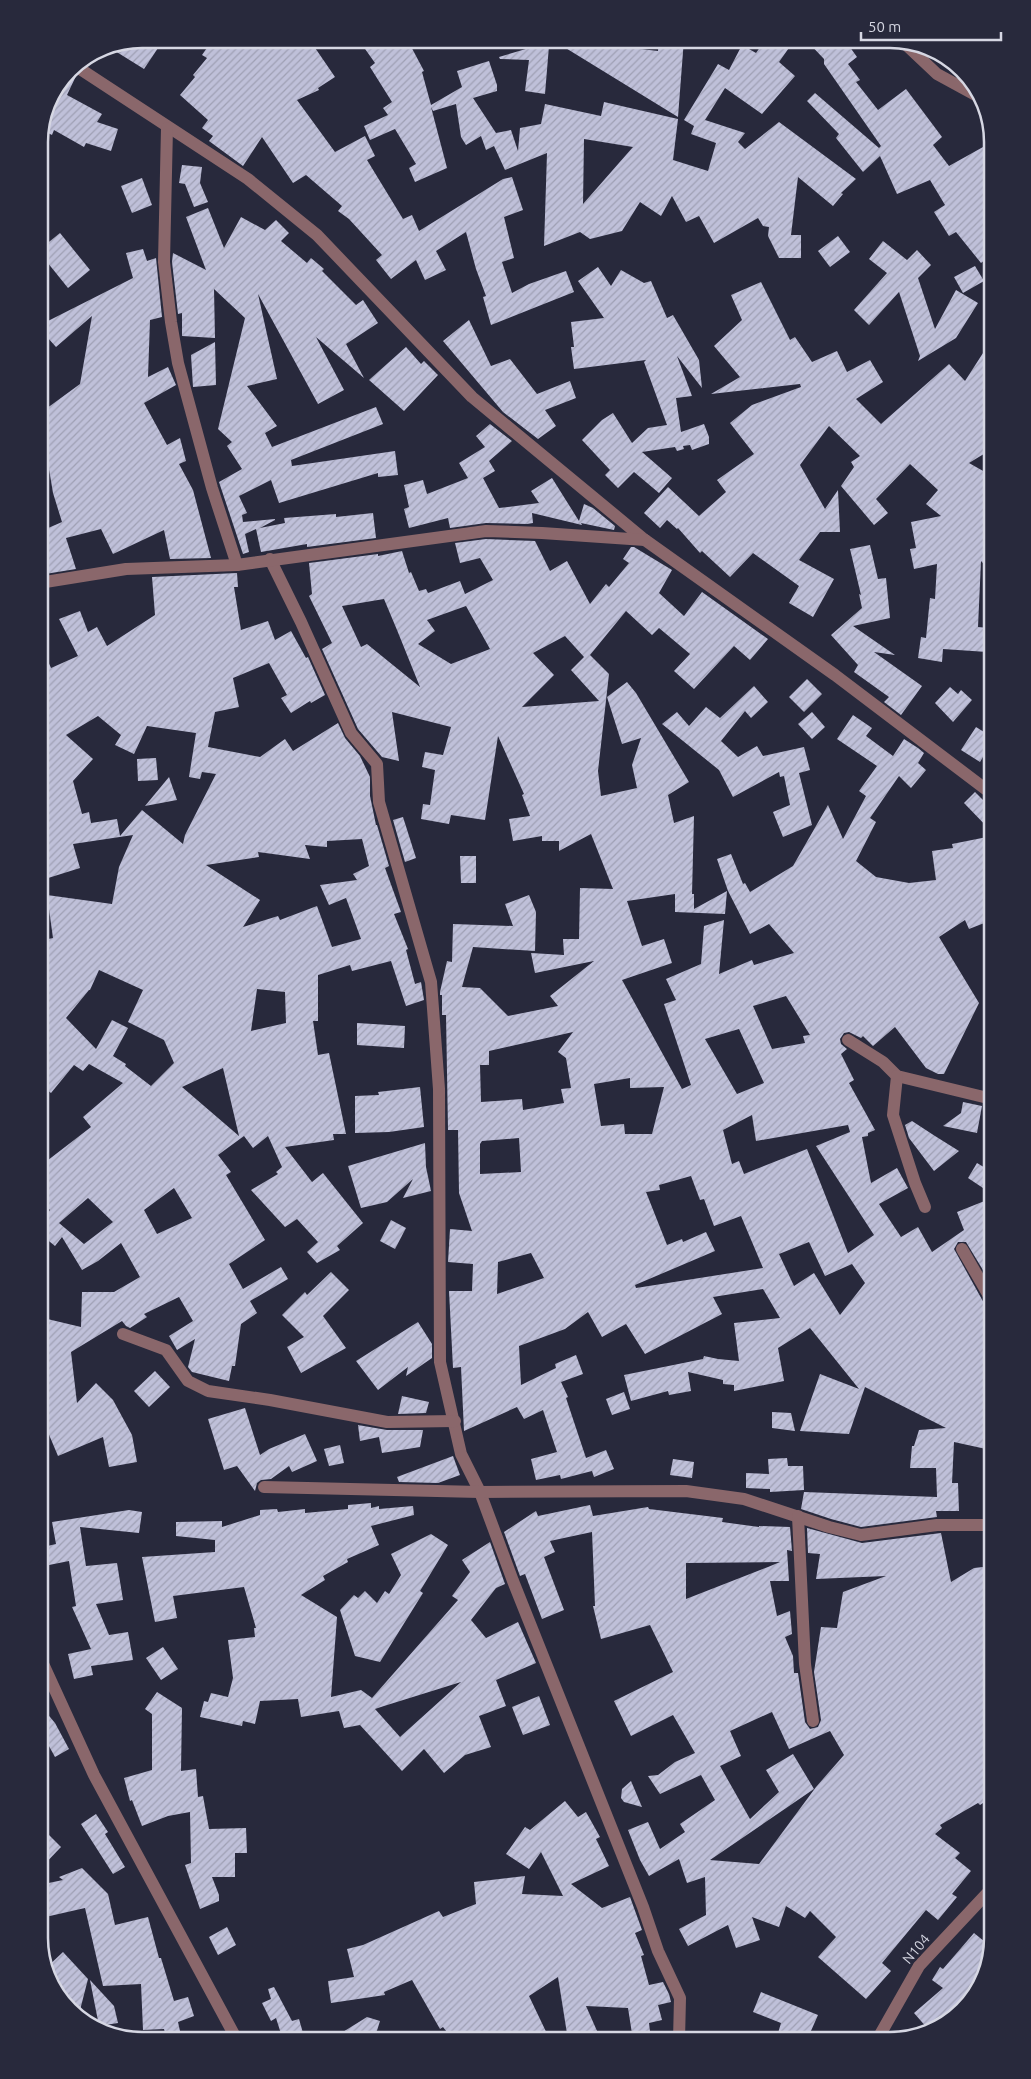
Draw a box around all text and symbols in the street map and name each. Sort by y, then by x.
scale bar [861,10,1001,42]
text: 50 m [868,18,901,35]
street label: N104 [899,1931,933,1967]

